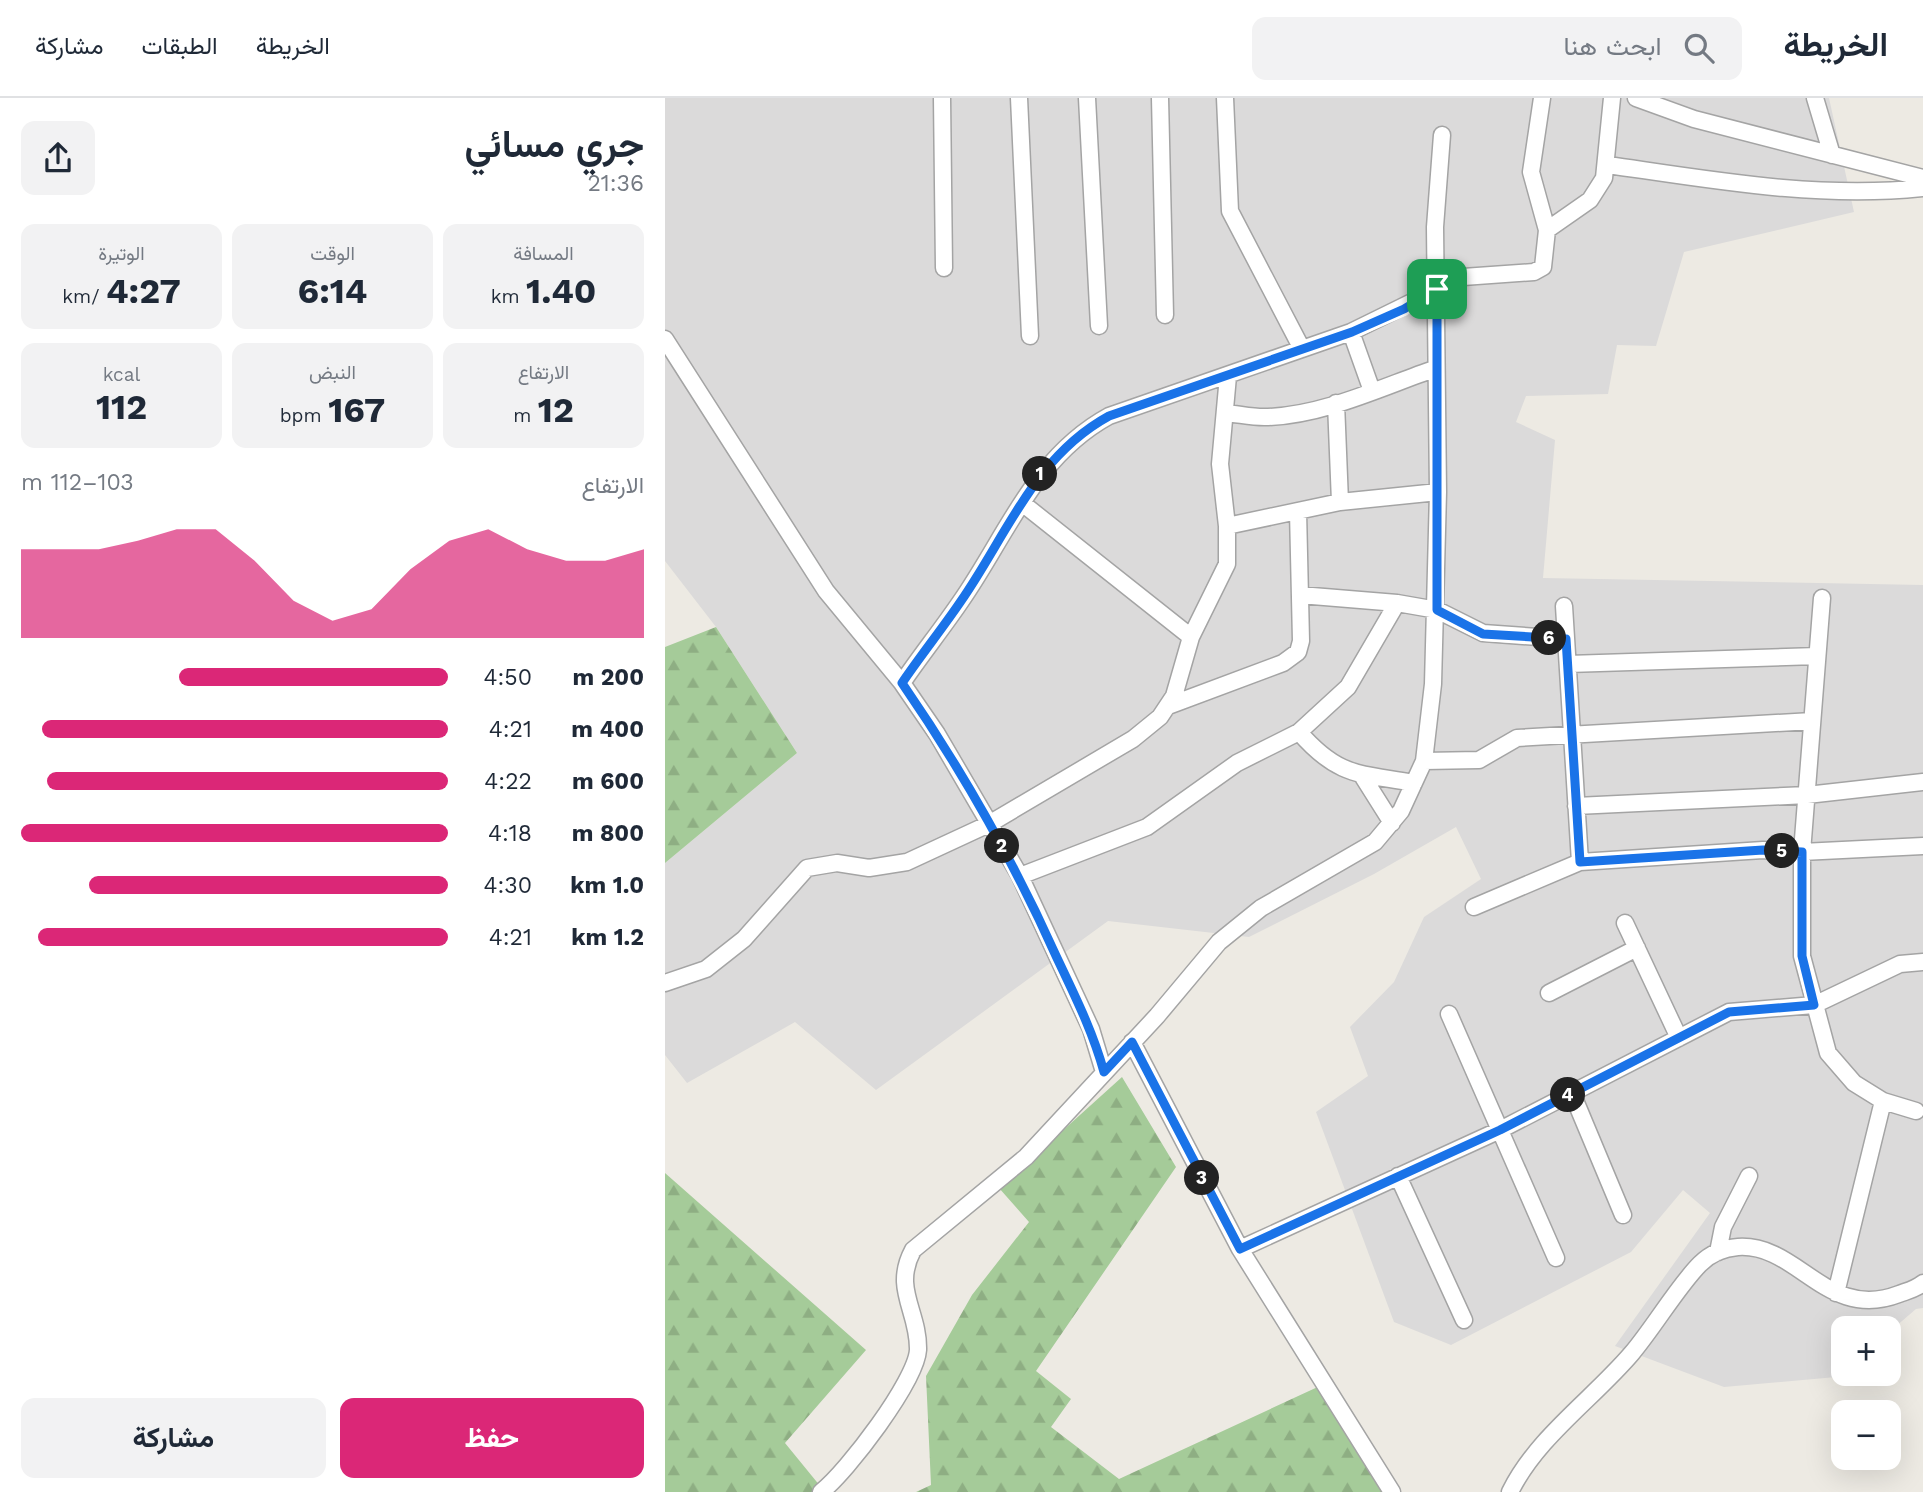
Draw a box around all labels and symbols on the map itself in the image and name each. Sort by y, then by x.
pin [1407,259,1467,319]
pin: 1 [1023,456,1057,492]
pin: 6 [1531,620,1567,656]
pin: 2 [985,828,1019,864]
pin: 5 [1765,834,1799,868]
pin: 4 [1551,1077,1585,1112]
pin: 3 [1185,1160,1219,1196]

